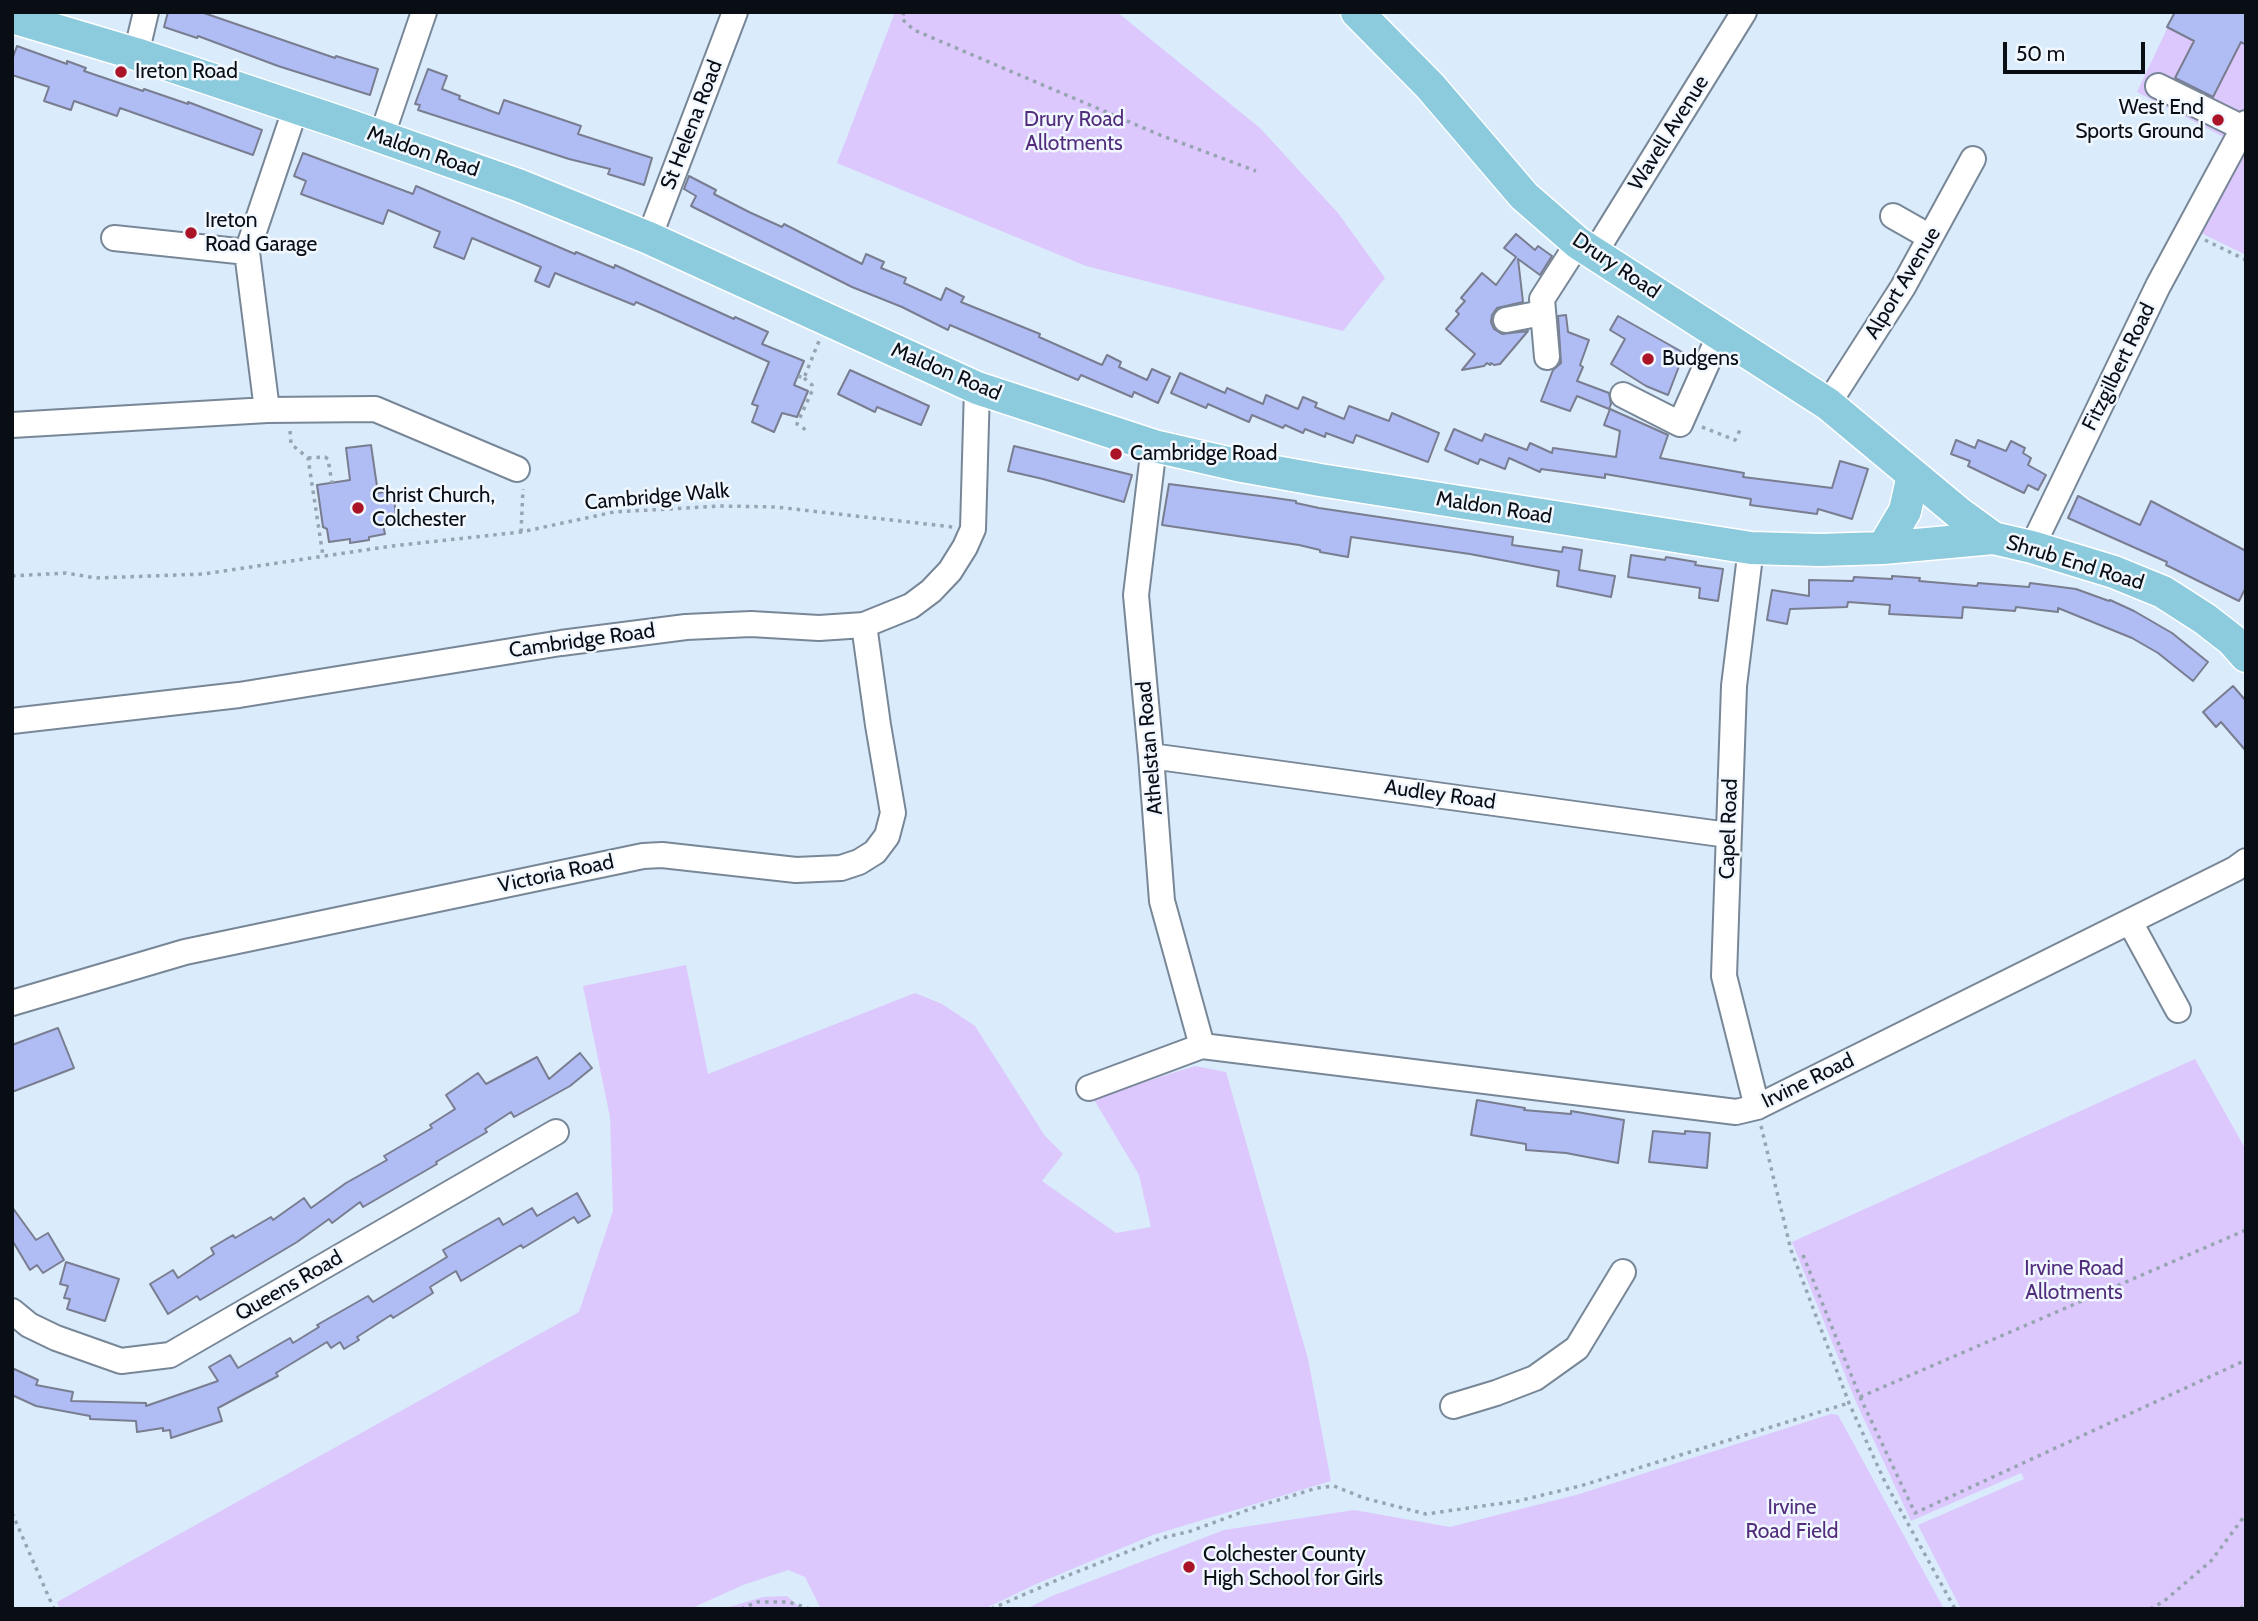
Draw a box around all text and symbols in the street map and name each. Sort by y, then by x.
scale bar [2006,28,2148,72]
text: 50 m [2016,41,2065,66]
street label: St Helena Road [656,57,728,193]
place label: Ireton Road [135,59,238,85]
marker: Ireton Road [113,64,129,80]
street label: Wavell Avenue [1624,71,1714,195]
place label: West End Sports Ground [2075,95,2204,145]
park label: Drury Road Allotments [1024,107,1124,157]
marker: West End Sports Ground [2210,112,2226,128]
street label: Maldon Road [364,121,482,183]
place label: Ireton Road Garage [205,208,317,258]
street label: Alport Avenue [1860,223,1946,343]
marker: Ireton Road Garage [183,225,199,241]
street label: Drury Road [1567,228,1665,304]
street label: Fitzgilbert Road [2077,299,2161,435]
street label: Maldon Road [887,338,1005,406]
place label: Budgens [1662,346,1739,372]
marker: Budgens [1640,351,1656,367]
place label: Cambridge Road [1130,441,1277,467]
marker: Cambridge Road [1108,446,1124,462]
street label: Cambridge Walk [584,478,730,516]
place label: Christ Church, Colchester [372,483,495,533]
street label: Maldon Road [1434,486,1554,530]
marker: Christ Church, Colchester [350,500,366,516]
street label: Shrub End Road [2003,530,2147,596]
street label: Cambridge Road [507,618,657,664]
street label: Athelstan Road [1132,680,1168,816]
street label: Audley Road [1383,775,1497,815]
street label: Capel Road [1715,778,1743,880]
street label: Victoria Road [496,849,616,899]
street label: Irvine Road [1758,1048,1858,1114]
street label: Queens Road [231,1245,347,1327]
park label: Irvine Road Allotments [2024,1256,2124,1306]
park label: Irvine Road Field [1746,1495,1838,1545]
place label: Colchester County High School for Girls [1203,1542,1383,1592]
marker: Colchester County High School for Girls [1181,1559,1197,1575]

